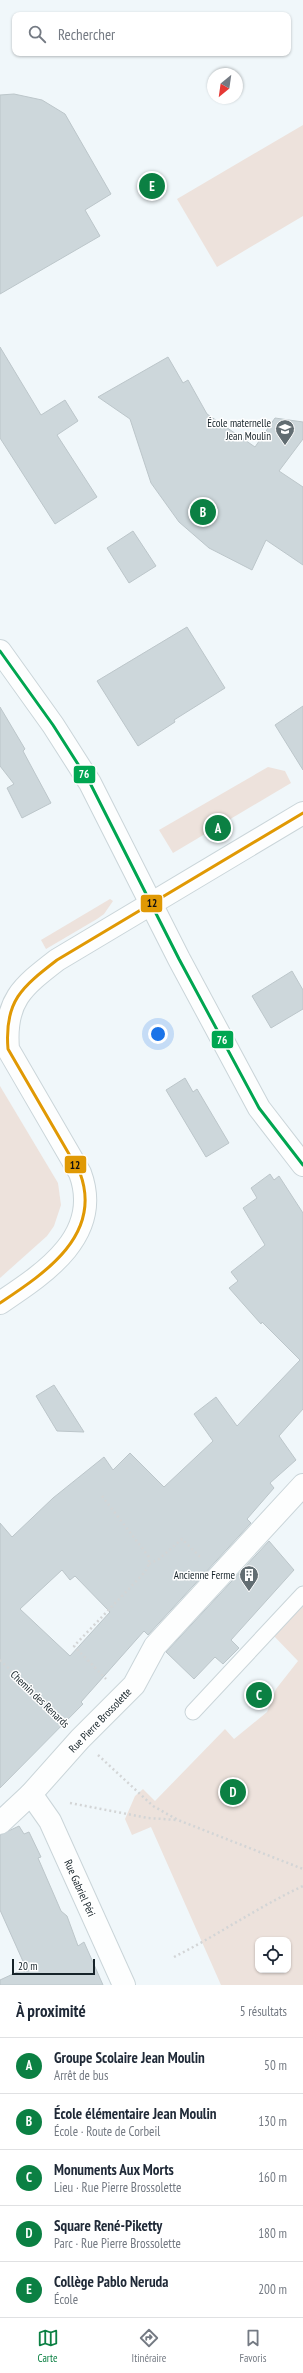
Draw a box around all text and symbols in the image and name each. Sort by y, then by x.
search box [12,12,291,56]
icon: search [26,23,48,45]
text: Rechercher [58,25,115,44]
north arrow [207,68,243,104]
pin: E [139,171,165,201]
place label: École maternelle Jean Moulin [207,416,271,443]
school or university icon: École maternelle Jean Moulin [274,418,296,446]
pin: B [190,497,216,527]
line badge: 76 [73,765,96,784]
text: 76 [79,767,89,781]
pin: A [205,813,231,843]
line badge: 12 [140,894,163,913]
text: 12 [147,896,157,910]
your location [148,1024,168,1044]
line badge: 76 [211,1030,234,1049]
text: 76 [217,1033,227,1047]
line badge: 12 [64,1155,87,1174]
text: 12 [70,1158,80,1172]
building icon: Ancienne Ferme [238,1564,260,1592]
place label: Ancienne Ferme [174,1568,235,1582]
street label: Chemin des Renards [8,1667,73,1731]
pin: C [246,1680,272,1710]
street label: Rue Pierre Brossolette [66,1684,135,1755]
pin: D [220,1777,246,1807]
street label: Rue Gabriel Péri [61,1857,99,1919]
map controls [255,1937,291,1973]
button: locate [255,1937,291,1973]
scale bar [12,1957,95,1976]
text: 20 m [18,1959,37,1973]
text: À proximité [16,2000,86,2022]
text: 5 résultats [240,2003,287,2020]
text: Groupe Scolaire Jean Moulin [54,2048,205,2067]
text: A [26,2057,32,2074]
text: 50 m [264,2057,287,2074]
text: Arrêt de bus [54,2067,108,2084]
text: École élémentaire Jean Moulin [54,2104,217,2123]
text: B [26,2113,32,2130]
text: 130 m [258,2113,287,2130]
text: École · Route de Corbeil [54,2123,160,2140]
text: Monuments Aux Morts [54,2160,174,2179]
text: C [26,2169,32,2186]
text: 160 m [258,2169,287,2186]
text: Lieu · Rue Pierre Brossolette [54,2179,181,2196]
text: Square René-Piketty [54,2216,162,2235]
text: D [26,2225,32,2242]
text: 180 m [258,2225,287,2242]
text: Parc · Rue Pierre Brossolette [54,2235,181,2252]
text: Collège Pablo Neruda [54,2272,168,2291]
text: E [26,2281,32,2298]
text: 200 m [258,2281,287,2298]
text: École [54,2291,78,2308]
tab: Carte [37,2327,59,2365]
tab: Itinéraire [132,2327,166,2365]
tab: Favoris [239,2327,266,2365]

